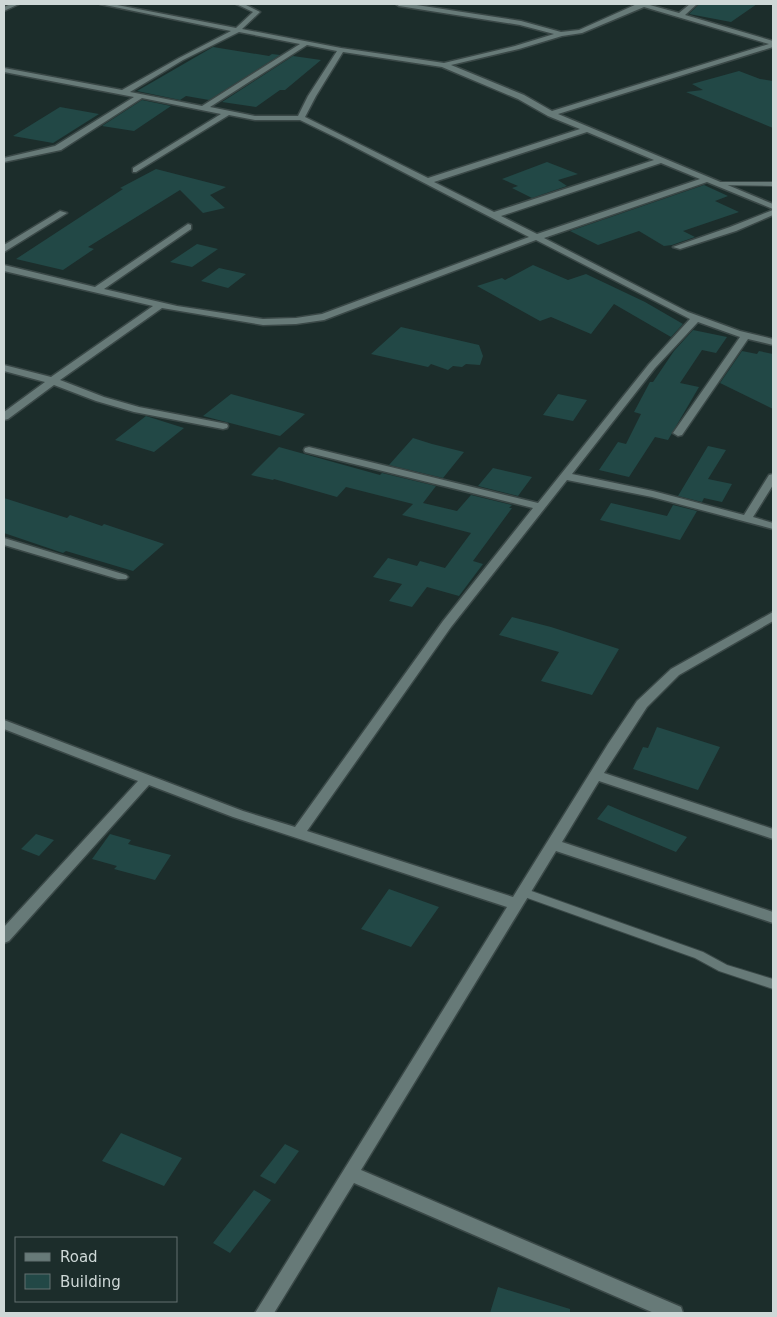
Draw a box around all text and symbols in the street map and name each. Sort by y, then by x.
legend [15,1237,178,1302]
text: Road [60,1248,98,1266]
text: Building [60,1273,121,1291]

